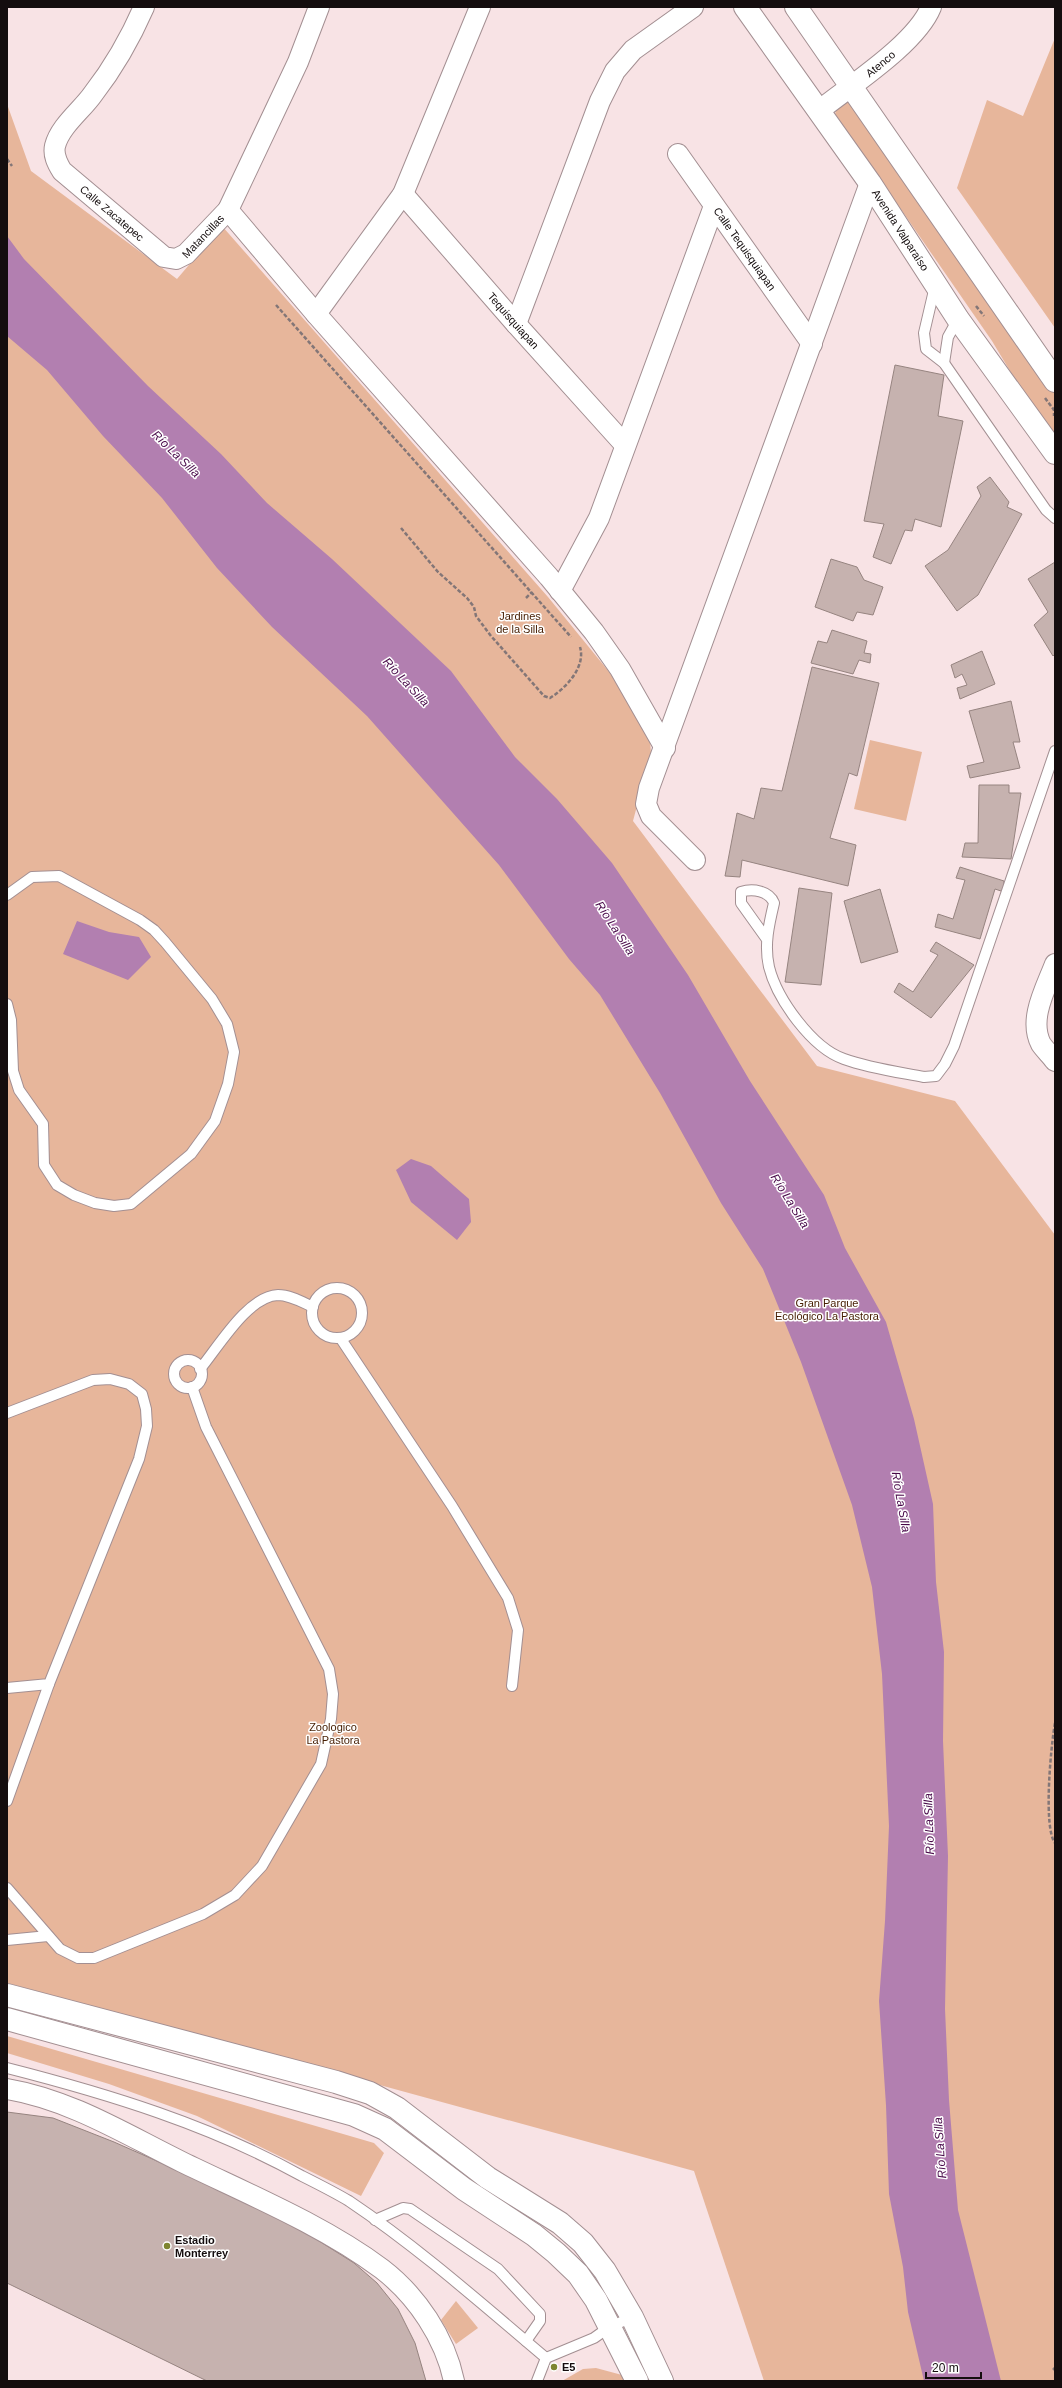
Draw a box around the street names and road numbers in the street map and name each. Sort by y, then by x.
street label: Atenco [863,48,898,79]
street label: Calle Zacatepec [78,183,147,244]
street label: Avenida Valparaíso [870,187,931,273]
street label: Calle Tequisquiapan [711,205,778,293]
street label: Matancillas [180,212,227,260]
street label: Tequisquiapan [485,290,541,351]

